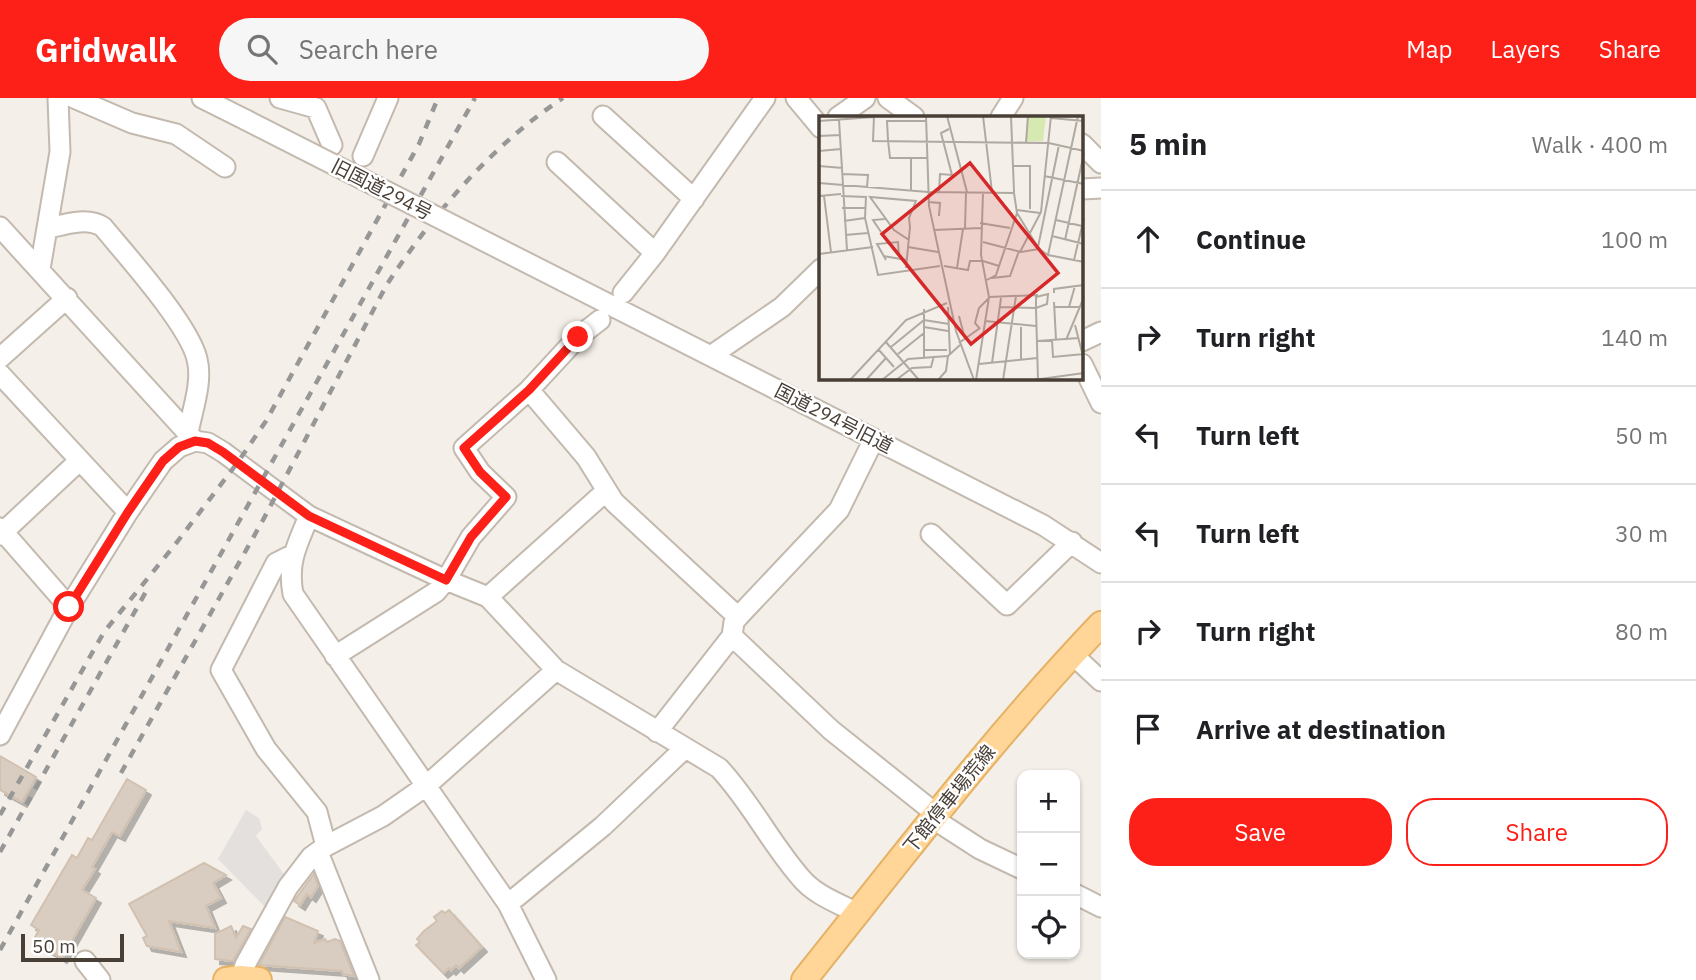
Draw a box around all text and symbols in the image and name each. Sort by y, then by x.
search box [219,18,709,81]
text: Gridwalk [35,28,177,71]
icon: search [243,30,281,68]
text: Search here [299,32,438,66]
text: Map [1406,33,1453,65]
text: Layers [1491,33,1561,65]
text: Share [1599,33,1661,65]
inset map [819,116,1084,380]
text: 5 min [1129,124,1207,163]
text: Walk · 400 m [1532,129,1668,159]
street label: 旧国道294号 [327,153,437,225]
icon: ahead [1129,220,1167,258]
text: Continue [1196,222,1306,256]
text: 100 m [1601,224,1668,254]
icon: right [1129,318,1167,356]
text: Turn right [1196,320,1315,354]
route end [562,321,593,352]
text: 140 m [1601,322,1668,352]
street label: 国道294号旧道 [771,378,897,458]
icon: left [1129,416,1167,454]
text: Turn left [1196,418,1299,452]
text: 50 m [1615,420,1668,450]
icon: left [1129,514,1167,552]
text: Turn left [1196,516,1299,550]
text: 30 m [1615,518,1668,548]
route start [53,591,84,622]
icon: right [1129,612,1167,650]
text: Turn right [1196,614,1315,648]
text: 80 m [1615,616,1668,646]
icon: arrive [1129,710,1167,748]
text: Arrive at destination [1196,712,1446,746]
street label: 下館停車場荒線 [898,740,1000,858]
map controls [1017,770,1080,959]
button: + [1017,770,1080,833]
button: Save [1129,798,1392,866]
button: Share [1406,798,1668,866]
button: − [1017,833,1080,896]
button: locate [1017,896,1080,959]
scale bar [21,931,124,963]
text: 50 m [32,934,76,958]

